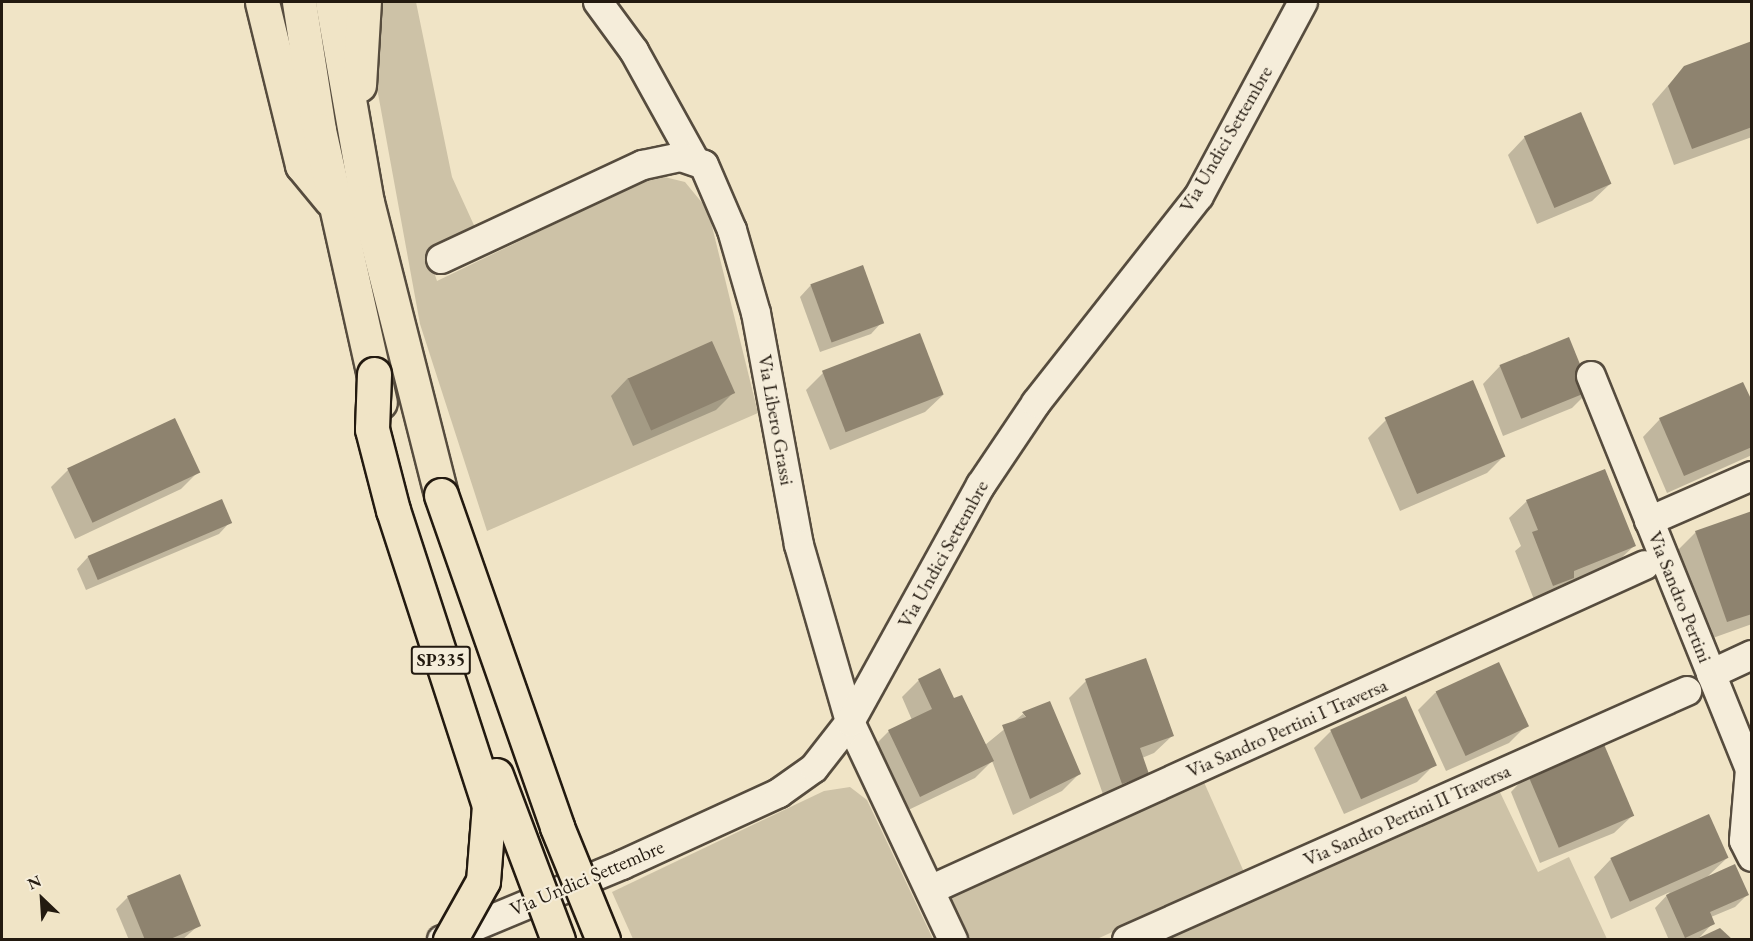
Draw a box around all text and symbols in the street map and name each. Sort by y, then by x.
street label: Via Undici Settembre [1174,62,1278,216]
street label: Via Libero Grassi [753,353,799,487]
street label: Via Undici Settembre [892,476,994,632]
street label: Via Sandro Pertini [1643,528,1717,666]
road number: SP335 [410,645,472,675]
street label: Via Sandro Pertini I Traversa [1183,673,1391,783]
street label: Via Sandro Pertini II Traversa [1300,758,1514,872]
street label: Via Undici Settembre [506,835,668,921]
north arrow [12,869,72,929]
text: N [24,870,44,894]

